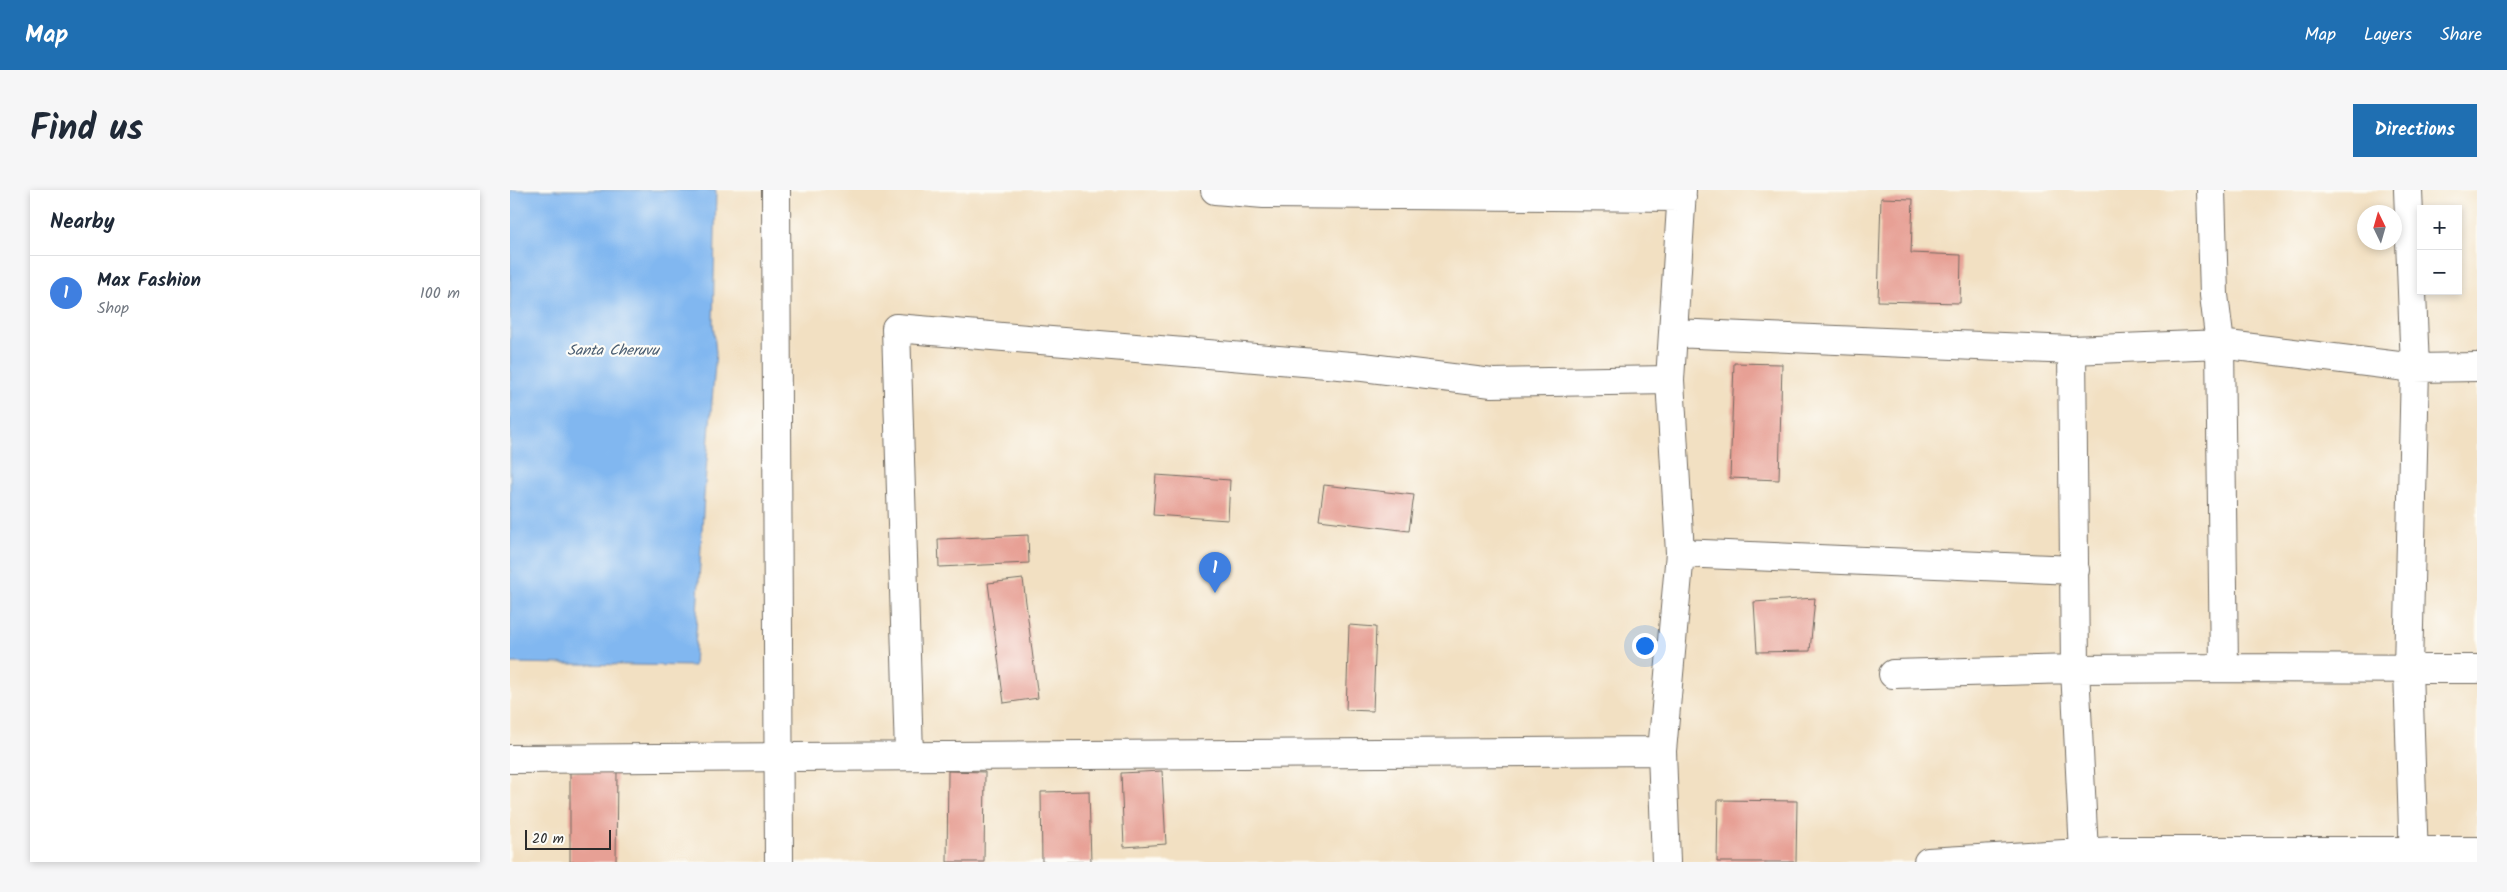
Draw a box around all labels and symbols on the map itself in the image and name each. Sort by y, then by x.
north arrow [2357,205,2402,250]
water label: Santa Cheruvu [567,339,660,363]
pin: 1 [1199,552,1231,593]
your location [1632,633,1658,659]
scale bar [525,827,611,850]

